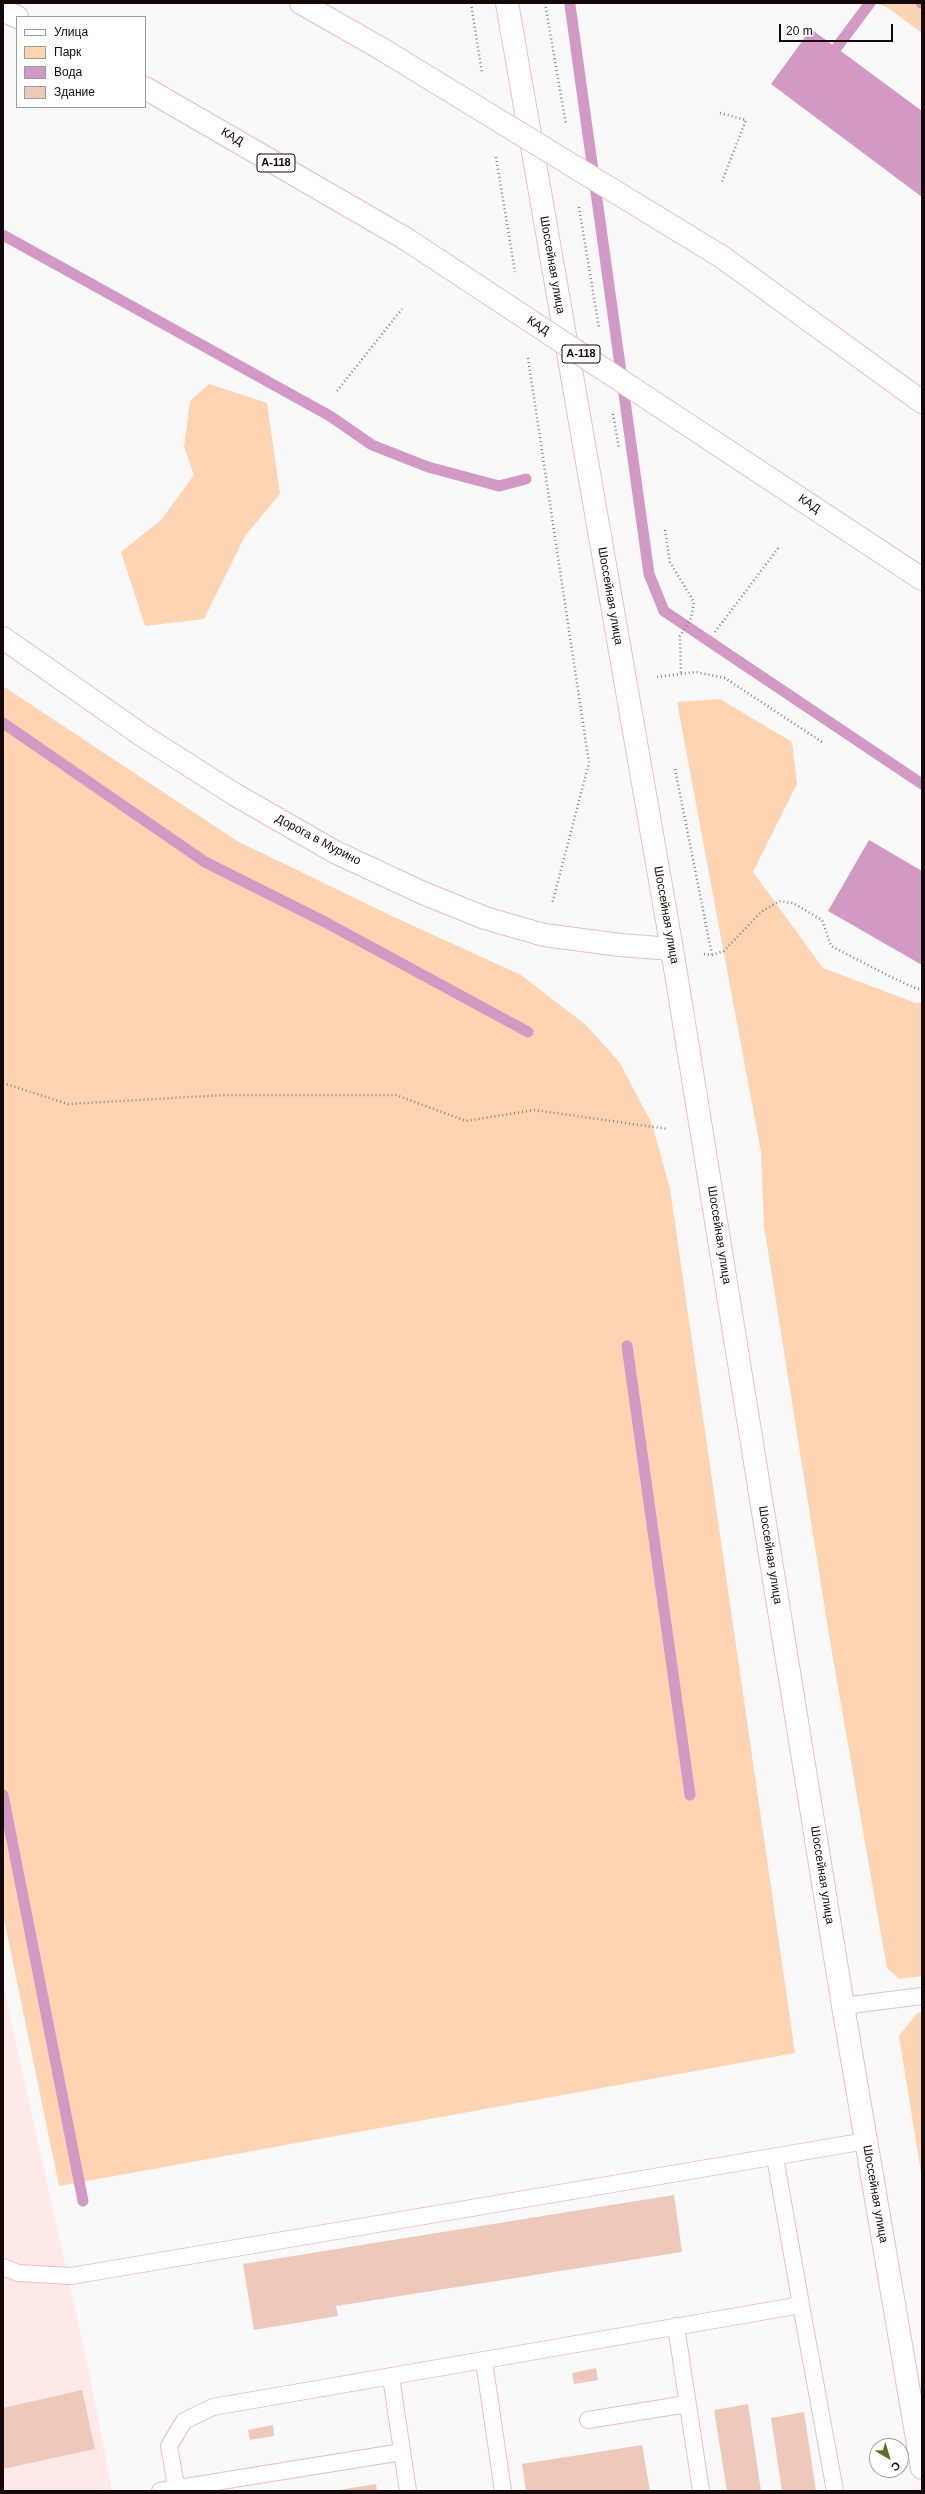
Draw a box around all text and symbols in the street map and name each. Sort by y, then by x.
legend [16,16,146,108]
scale bar [781,16,895,42]
text: 20 m [786,24,813,38]
text: Улица [54,25,88,39]
text: Парк [54,45,81,59]
text: Вода [54,65,82,79]
text: Здание [54,85,95,99]
street label: КАД [218,125,246,149]
road number: А-118 [257,154,295,172]
street label: Шоссейная улица [536,215,568,315]
street label: КАД [524,314,552,338]
road number: А-118 [562,345,600,363]
street label: КАД [795,491,823,517]
street label: Шоссейная улица [594,546,626,646]
street label: Дорога в Мурино [273,811,363,869]
street label: Шоссейная улица [650,865,682,965]
street label: Шоссейная улица [704,1185,734,1285]
street label: Шоссейная улица [755,1505,785,1605]
street label: Шоссейная улица [807,1825,837,1925]
street label: Шоссейная улица [859,2144,891,2244]
north arrow [869,2438,909,2478]
text: С [889,2459,903,2474]

